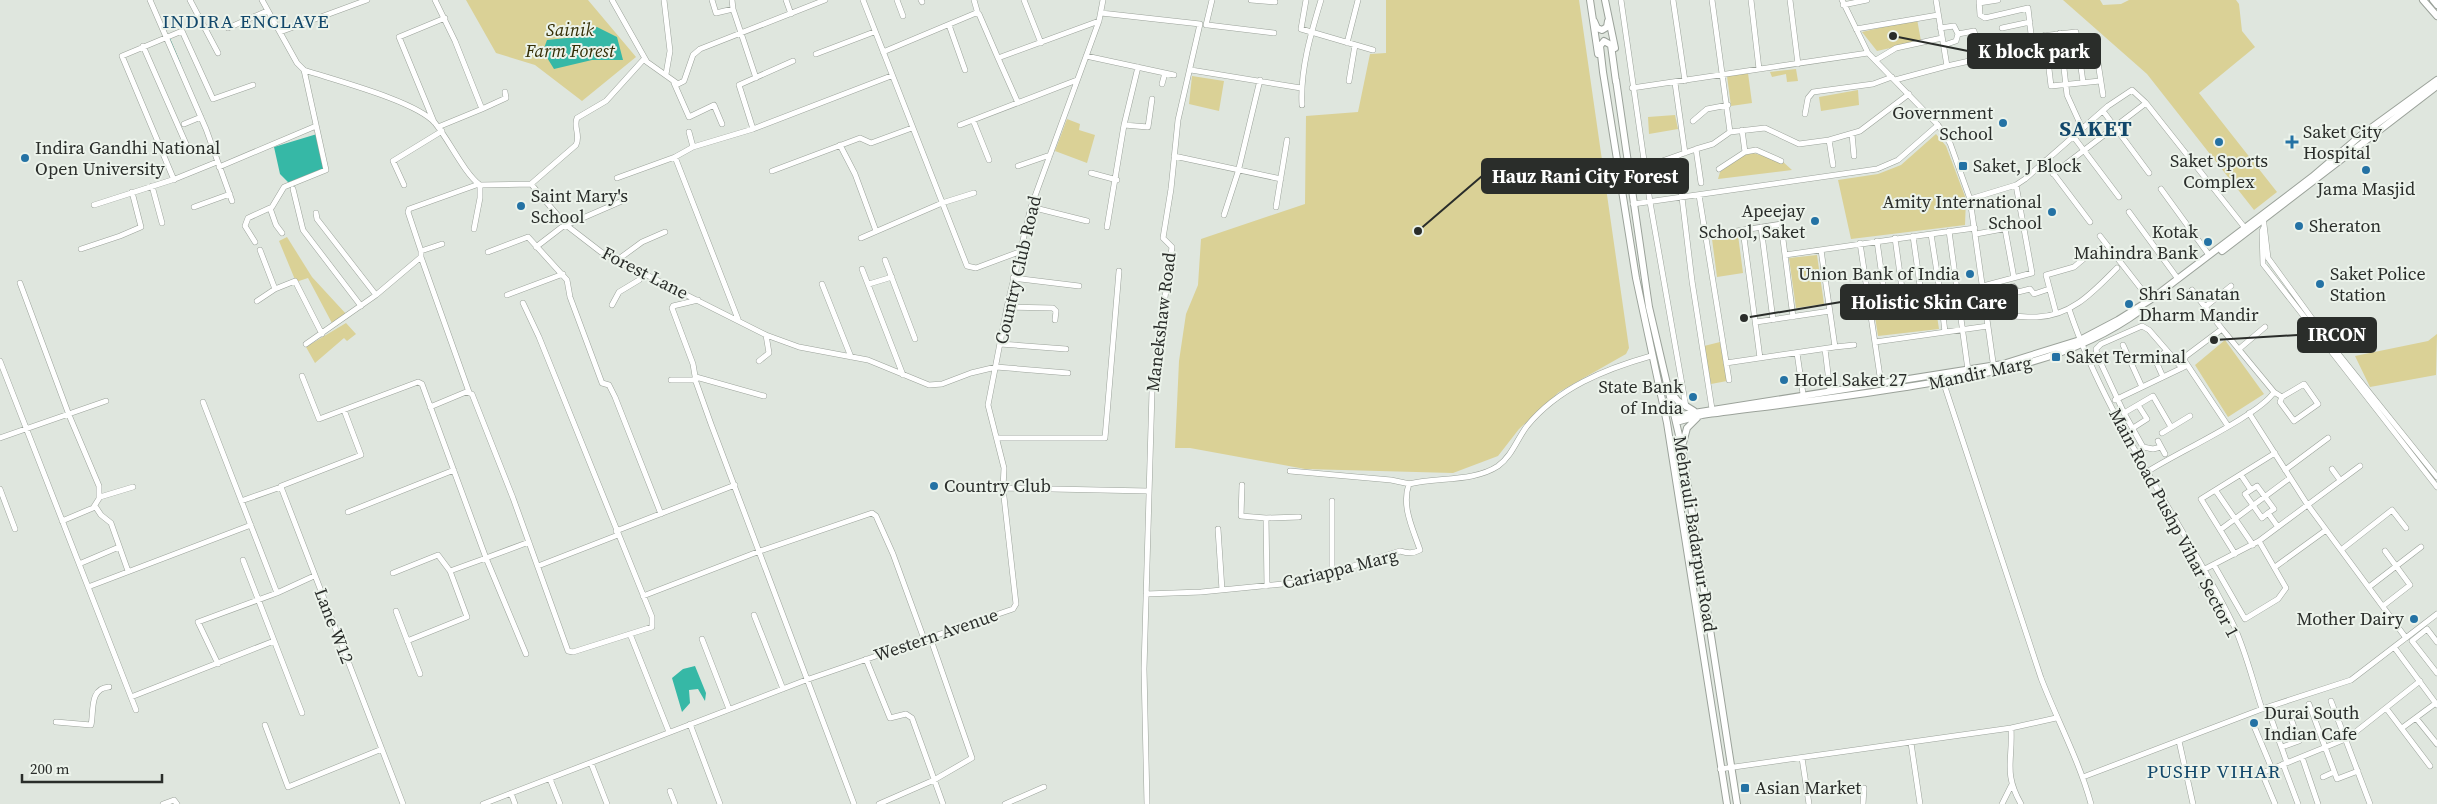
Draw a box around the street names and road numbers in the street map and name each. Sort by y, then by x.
street label: Country Club Road [988,193,1047,347]
street label: Forest Lane [598,240,693,305]
street label: Manekshaw Road [1140,251,1181,393]
street label: Mandir Marg [1926,349,2034,396]
street label: Main Road Pushp Vihar Sector 1 [2103,404,2246,642]
street label: Mehrauli Badarpur Road [1668,434,1723,634]
street label: Cariappa Marg [1280,542,1400,595]
street label: Lane W12 [309,585,360,667]
street label: Western Avenue [870,602,1001,667]

